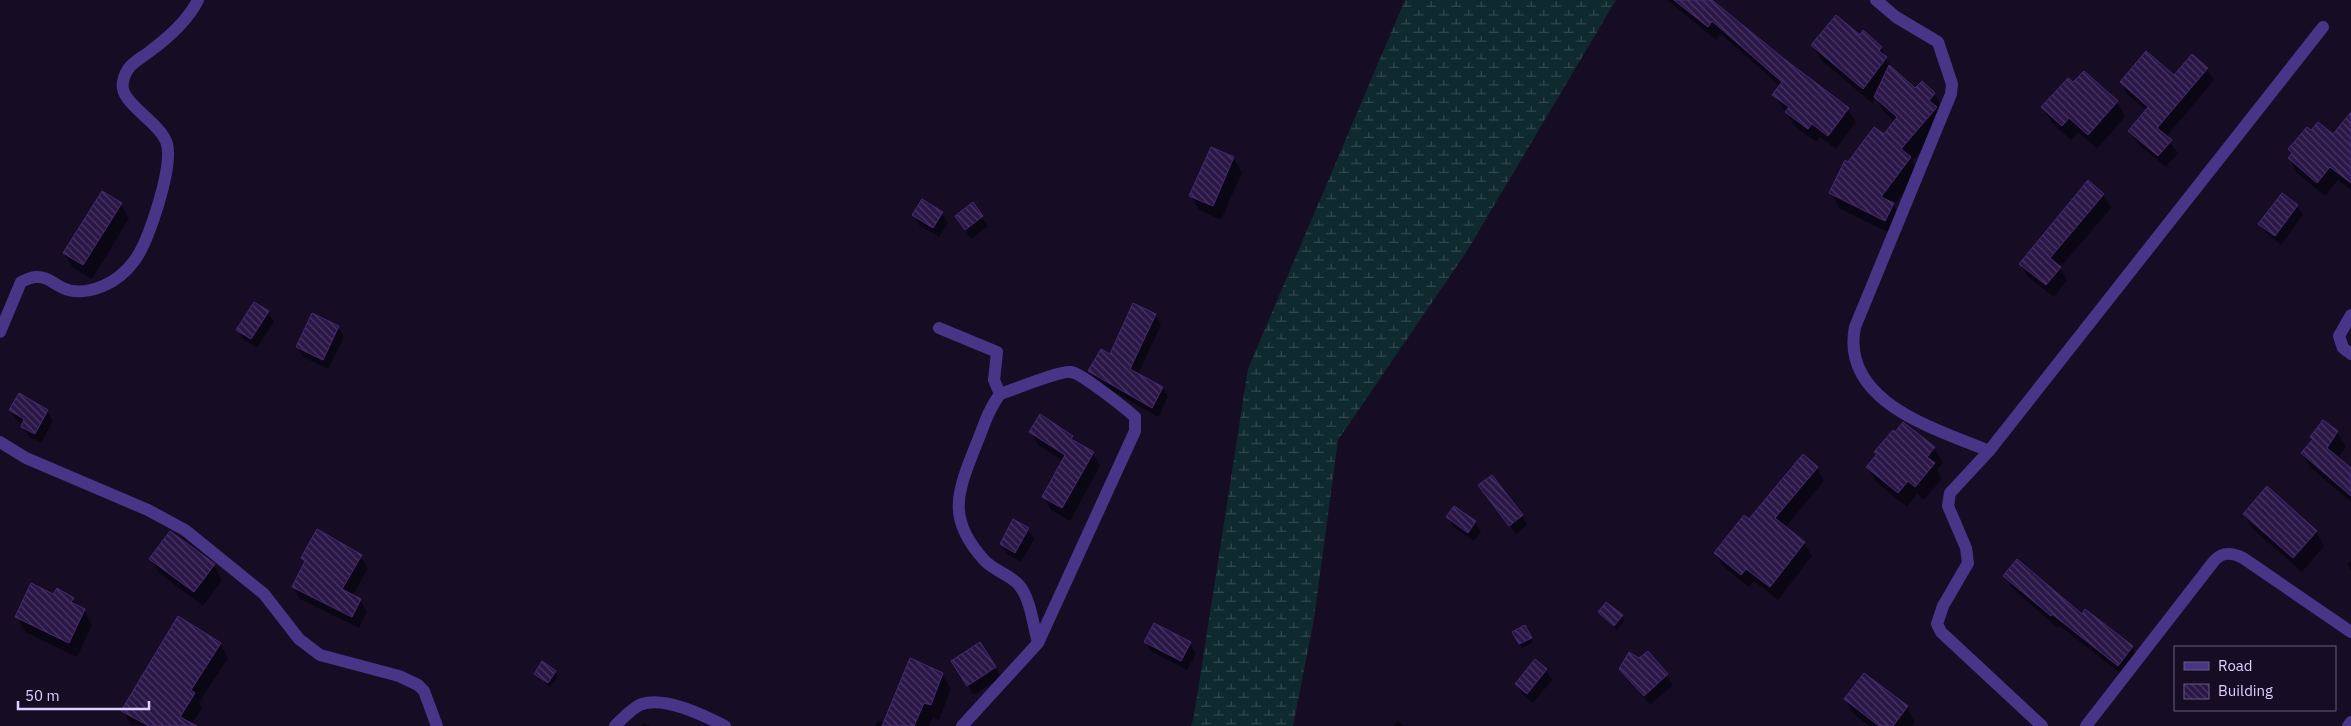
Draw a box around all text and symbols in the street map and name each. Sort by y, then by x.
legend [2174,646,2336,711]
text: Road [2218,656,2253,675]
scale bar [18,678,149,710]
text: Building [2218,681,2273,700]
text: 50 m [25,686,60,705]

